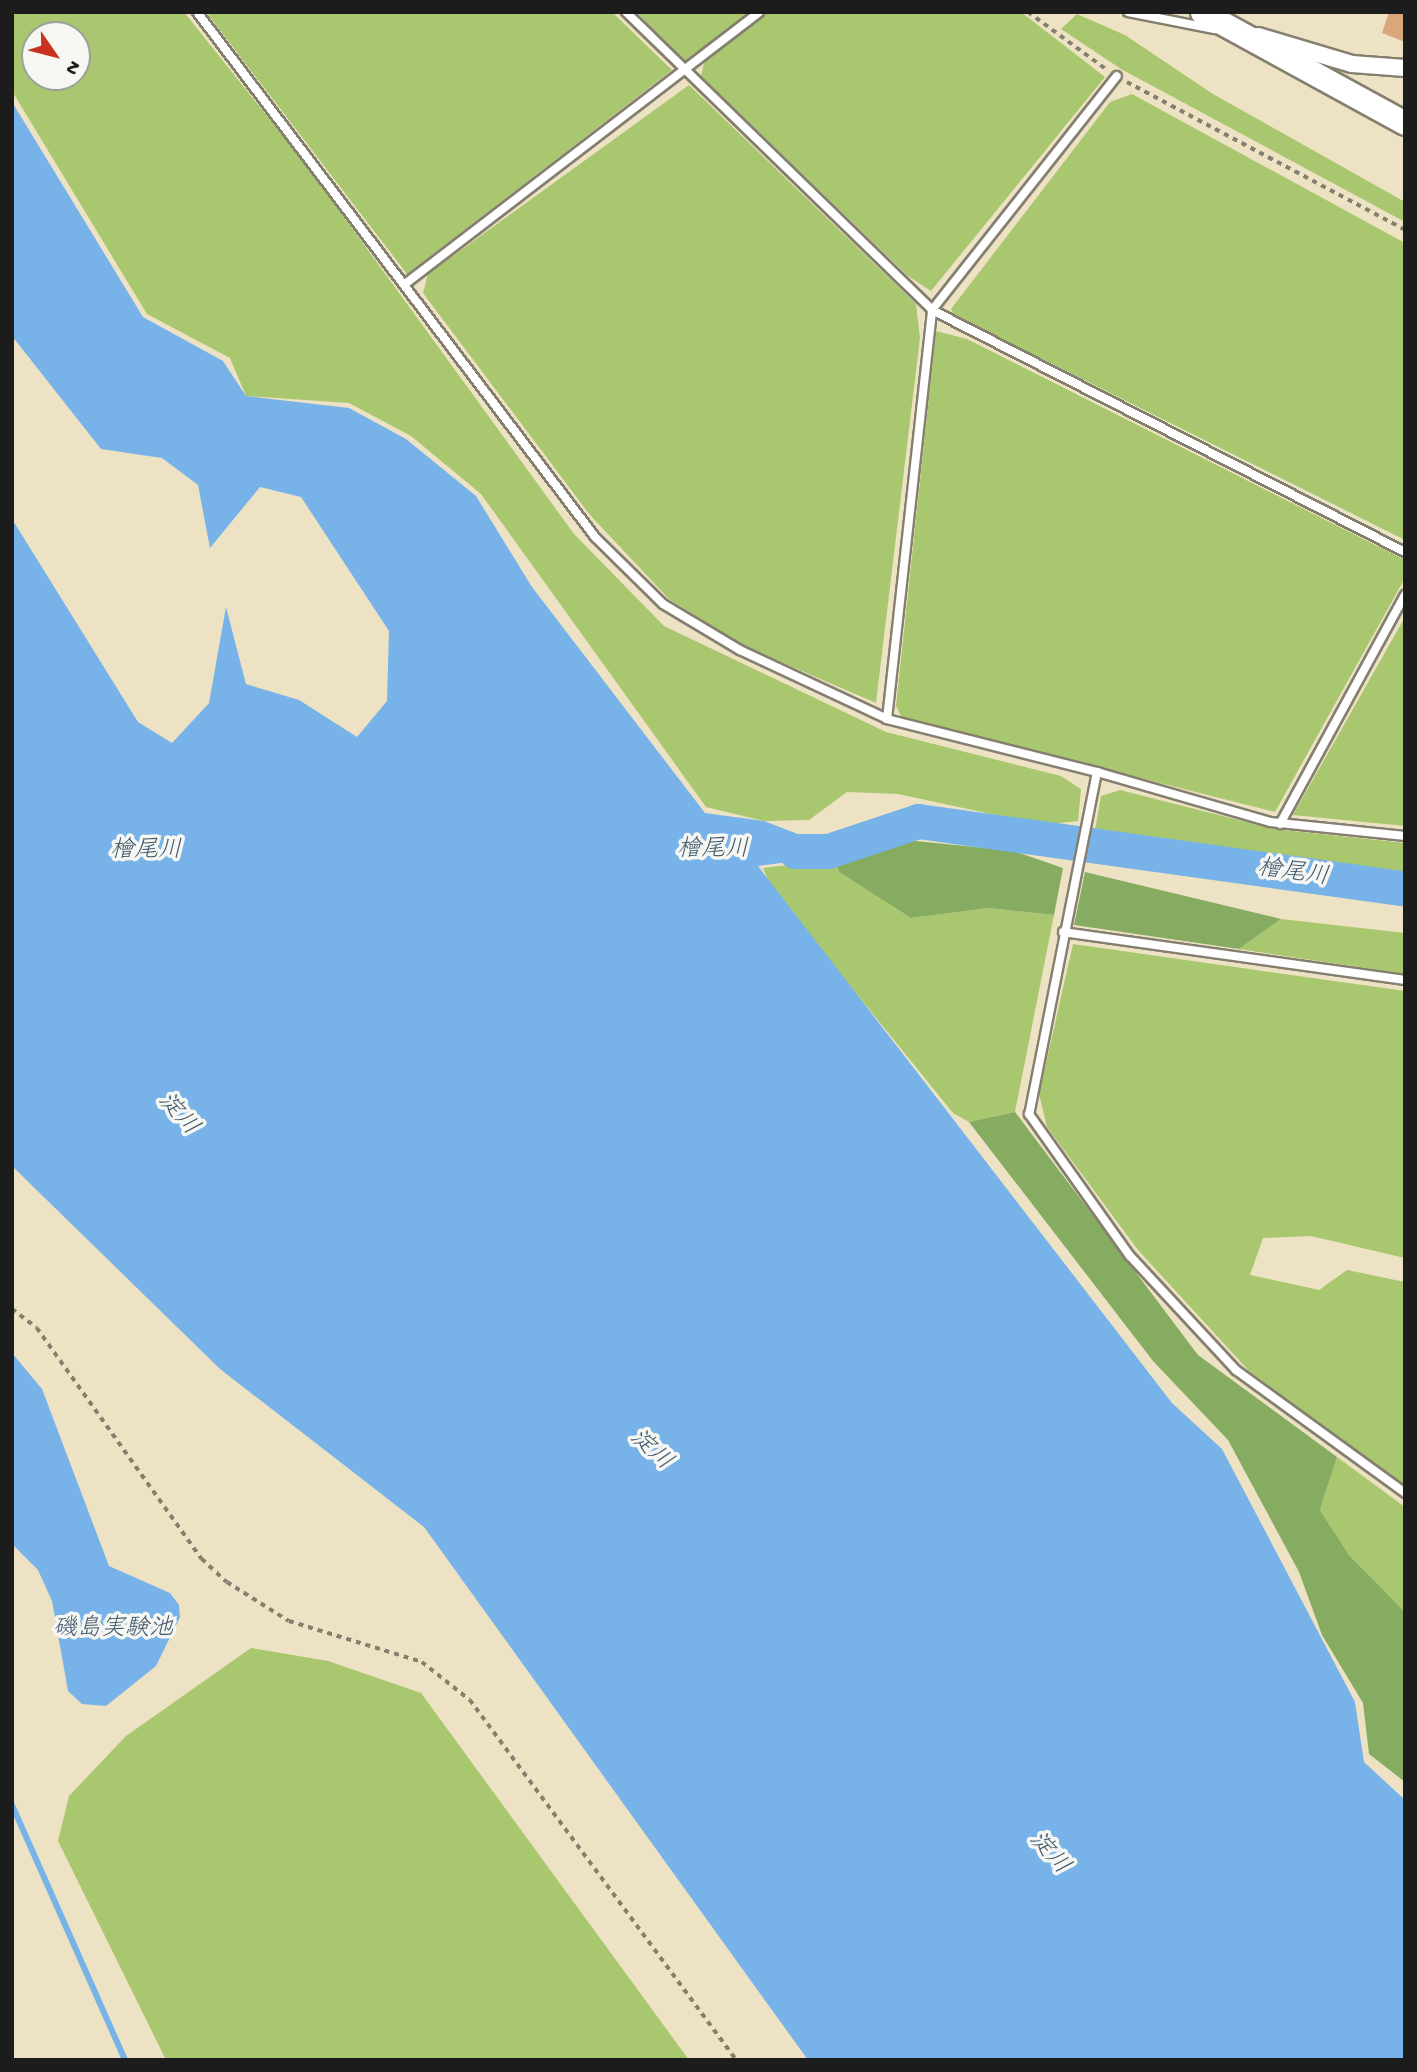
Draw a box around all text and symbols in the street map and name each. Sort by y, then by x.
north arrow [21,21,91,91]
text: N [59,56,85,79]
water label: 檜尾川 [677,837,749,865]
water label: 檜尾川 [110,838,182,866]
water label: 檜尾川 [1255,855,1331,893]
water label: 淀川 [150,1088,204,1142]
water label: 淀川 [623,1424,677,1478]
water label: 磯島実験池 [53,1616,173,1644]
water label: 淀川 [1021,1827,1075,1881]

